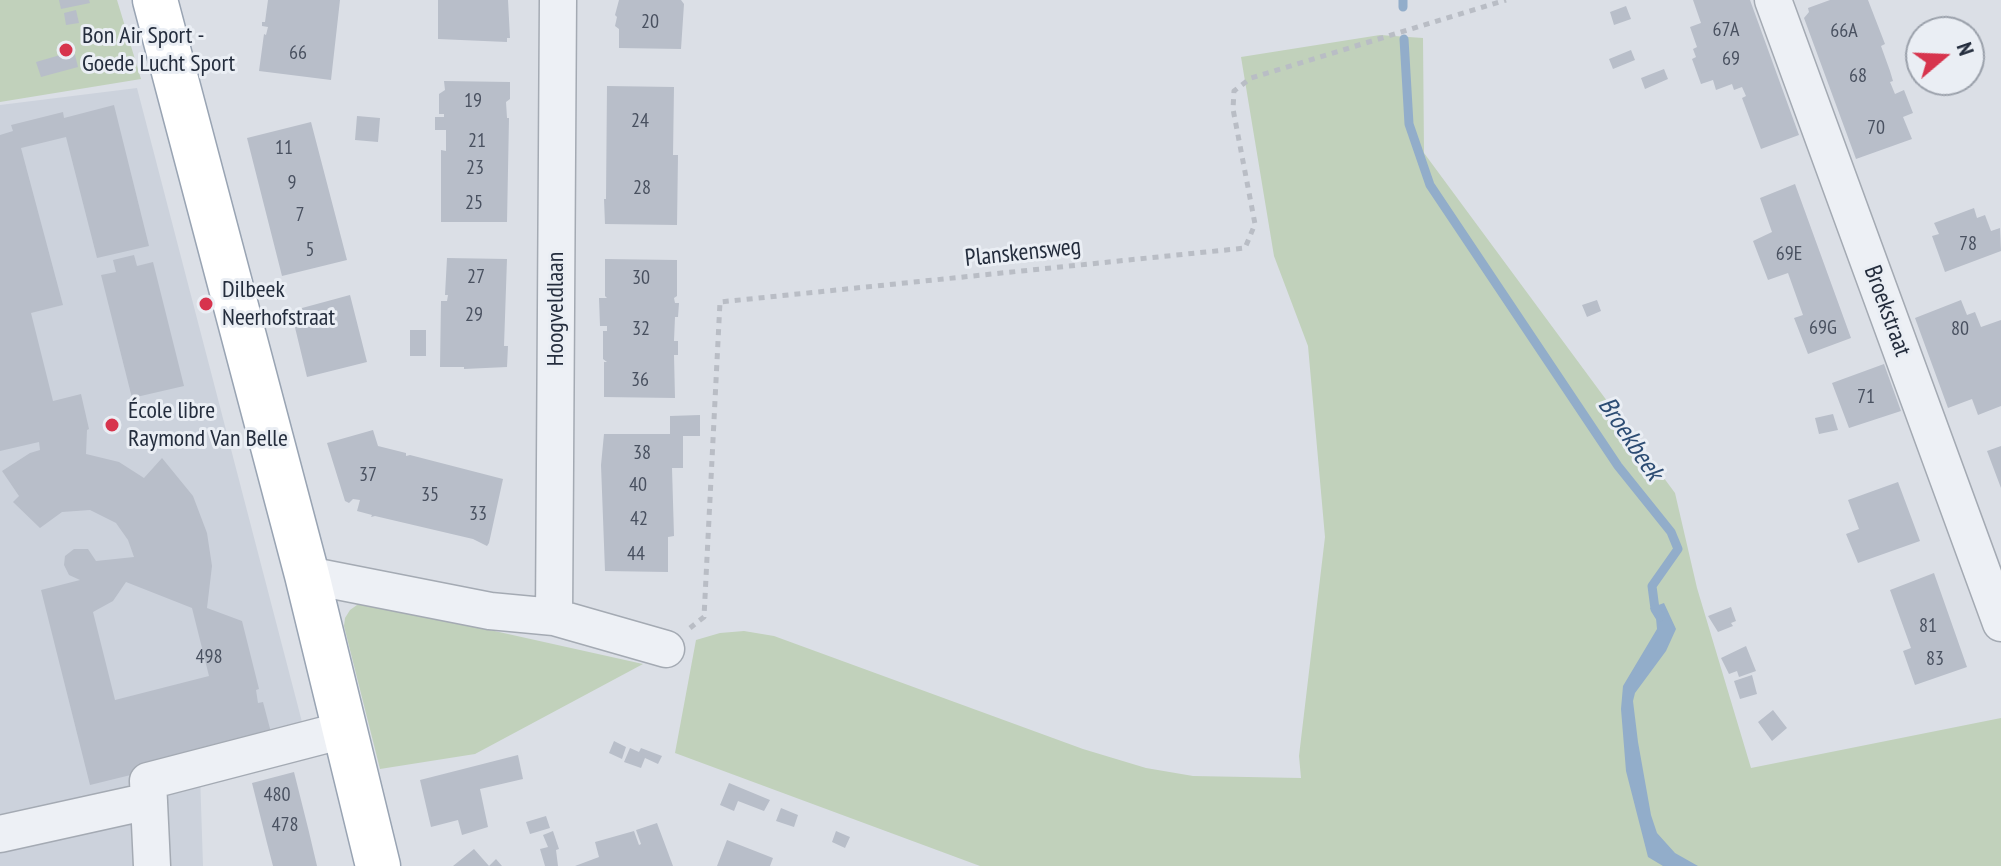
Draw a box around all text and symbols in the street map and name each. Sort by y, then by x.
house number: 20 [641,10,659,34]
north arrow [1905,16,1985,96]
house number: 67A [1712,18,1740,42]
house number: 66A [1830,19,1858,43]
place label: Bon Air Sport - Goede Lucht Sport [82,22,235,78]
text: N [1951,39,1981,59]
marker: Bon Air Sport - Goede Lucht Sport [57,41,75,59]
house number: 66 [289,41,307,65]
house number: 69 [1722,47,1740,71]
house number: 68 [1849,64,1867,88]
house number: 19 [464,89,482,113]
house number: 24 [631,109,649,133]
house number: 70 [1867,116,1885,140]
house number: 21 [468,129,486,153]
house number: 11 [275,136,293,160]
house number: 23 [466,156,484,180]
house number: 9 [288,171,296,195]
house number: 28 [633,176,651,200]
house number: 25 [465,191,483,215]
house number: 7 [296,203,304,227]
house number: 78 [1959,232,1977,256]
street label: Planskensweg [964,233,1082,273]
house number: 5 [306,238,314,262]
house number: 69E [1776,242,1802,266]
street label: Hoogveldlaan [542,252,570,366]
street label: Broekstraat [1857,262,1917,360]
house number: 27 [467,265,485,289]
house number: 30 [632,266,650,290]
place label: Dilbeek Neerhofstraat [222,276,335,332]
marker: Dilbeek Neerhofstraat [197,295,215,313]
house number: 29 [465,303,483,327]
house number: 69G [1809,316,1837,340]
house number: 32 [632,317,650,341]
house number: 80 [1951,317,1969,341]
house number: 36 [631,368,649,392]
house number: 71 [1857,385,1875,409]
water label: Broekbeek [1591,391,1669,487]
place label: École libre Raymond Van Belle [128,397,288,453]
marker: École libre Raymond Van Belle [103,416,121,434]
house number: 38 [633,441,651,465]
house number: 37 [359,463,377,487]
house number: 40 [629,473,647,497]
house number: 35 [421,483,439,507]
house number: 33 [469,502,487,526]
house number: 42 [630,507,648,531]
house number: 44 [627,542,645,566]
house number: 81 [1919,614,1937,638]
house number: 498 [196,645,222,669]
house number: 83 [1926,647,1944,671]
house number: 480 [264,783,290,807]
house number: 478 [272,813,298,837]

